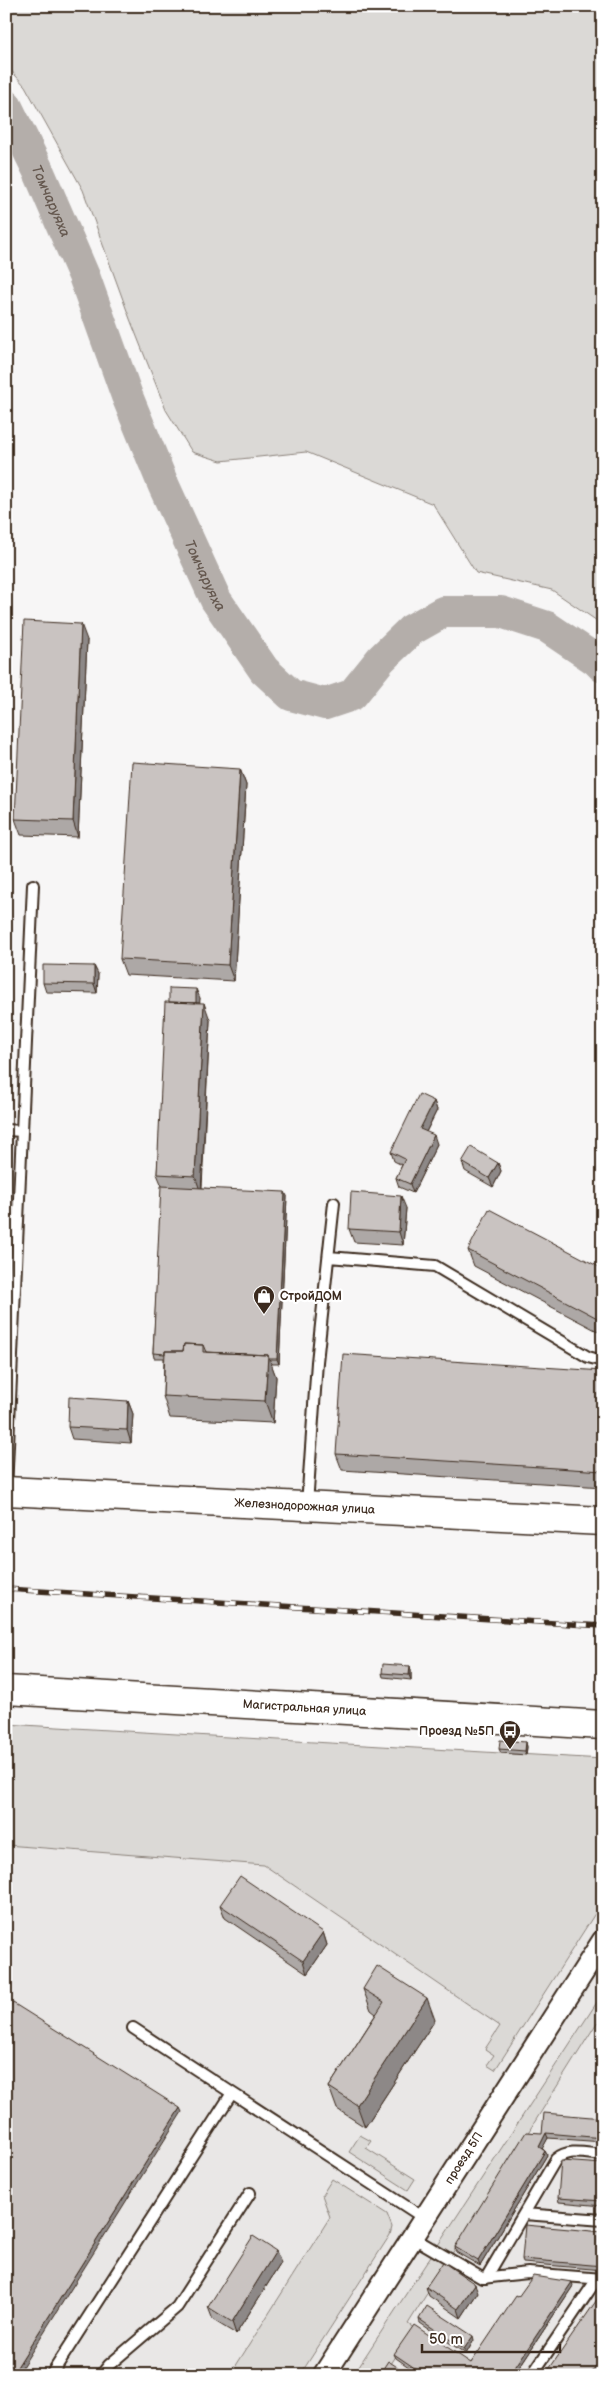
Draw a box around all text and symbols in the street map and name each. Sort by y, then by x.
water label: Томчаруяха [28,162,74,239]
water label: Томчаруяха [181,537,229,614]
shop icon: СтройДОМ [252,1284,276,1315]
place label: СтройДОМ [280,1289,342,1304]
street label: Железнодорожная улица [234,1495,375,1517]
street label: Магистральная улица [242,1696,367,1719]
bus stop icon: Проезд №5П [498,1719,522,1750]
place label: Проезд №5П [419,1724,494,1739]
street label: проезд 5П [441,2129,486,2187]
scale bar [422,2321,559,2353]
text: 50 m [429,2330,463,2349]

